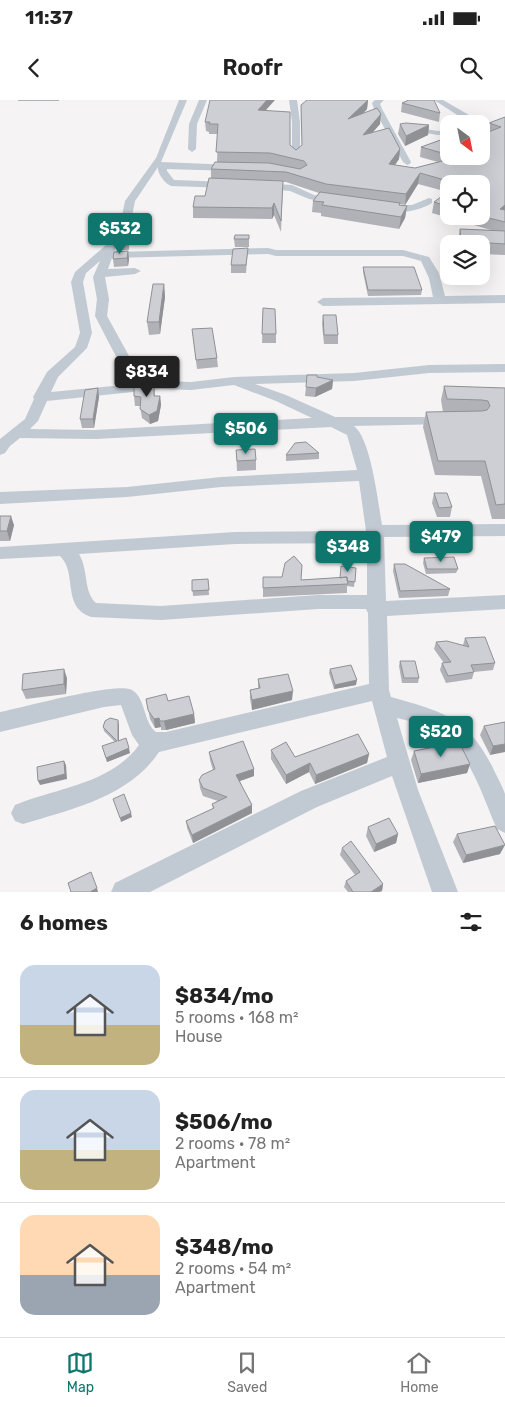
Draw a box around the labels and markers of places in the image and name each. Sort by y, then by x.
pin: $532 [90,212,150,255]
pin: $834 [117,356,177,398]
pin: $506 [216,412,276,455]
pin: $479 [411,520,471,563]
pin: $348 [318,530,378,573]
pin: $520 [411,716,471,758]

